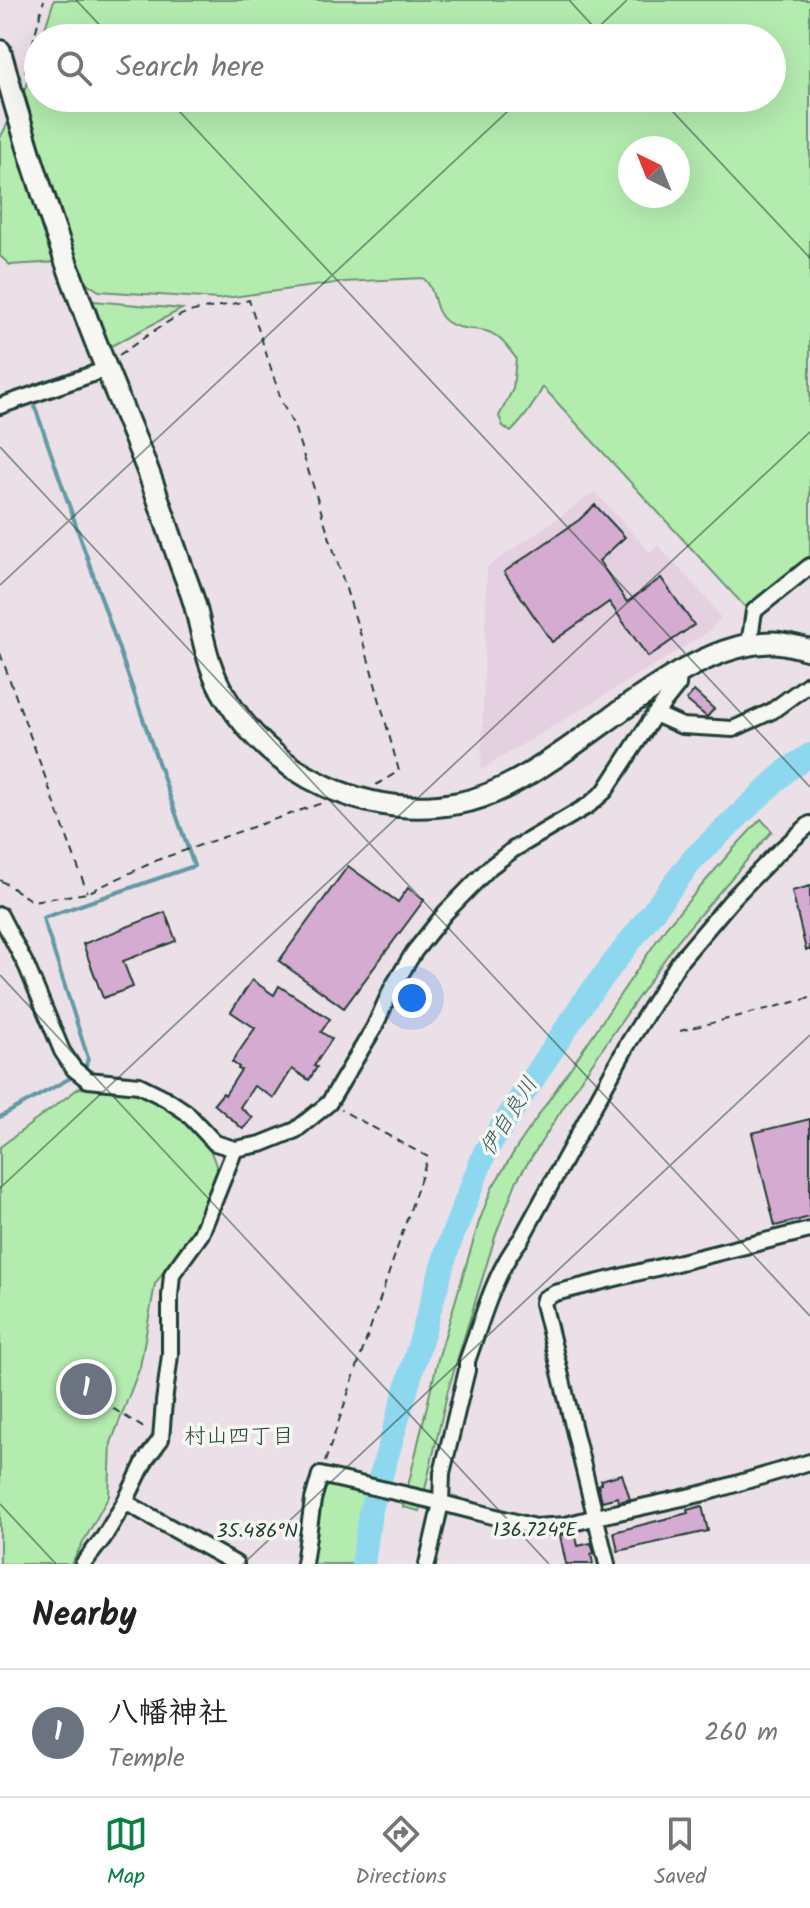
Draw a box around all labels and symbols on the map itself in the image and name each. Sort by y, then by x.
north arrow [618,136,690,208]
your location [392,978,432,1018]
water label: 伊自良川 [472,1070,548,1164]
pin: 1 [60,1359,112,1419]
district label: 村山四丁目 [184,1420,294,1455]
text: 136.724°E [493,1515,578,1547]
text: 35.486°N [216,1516,298,1548]

